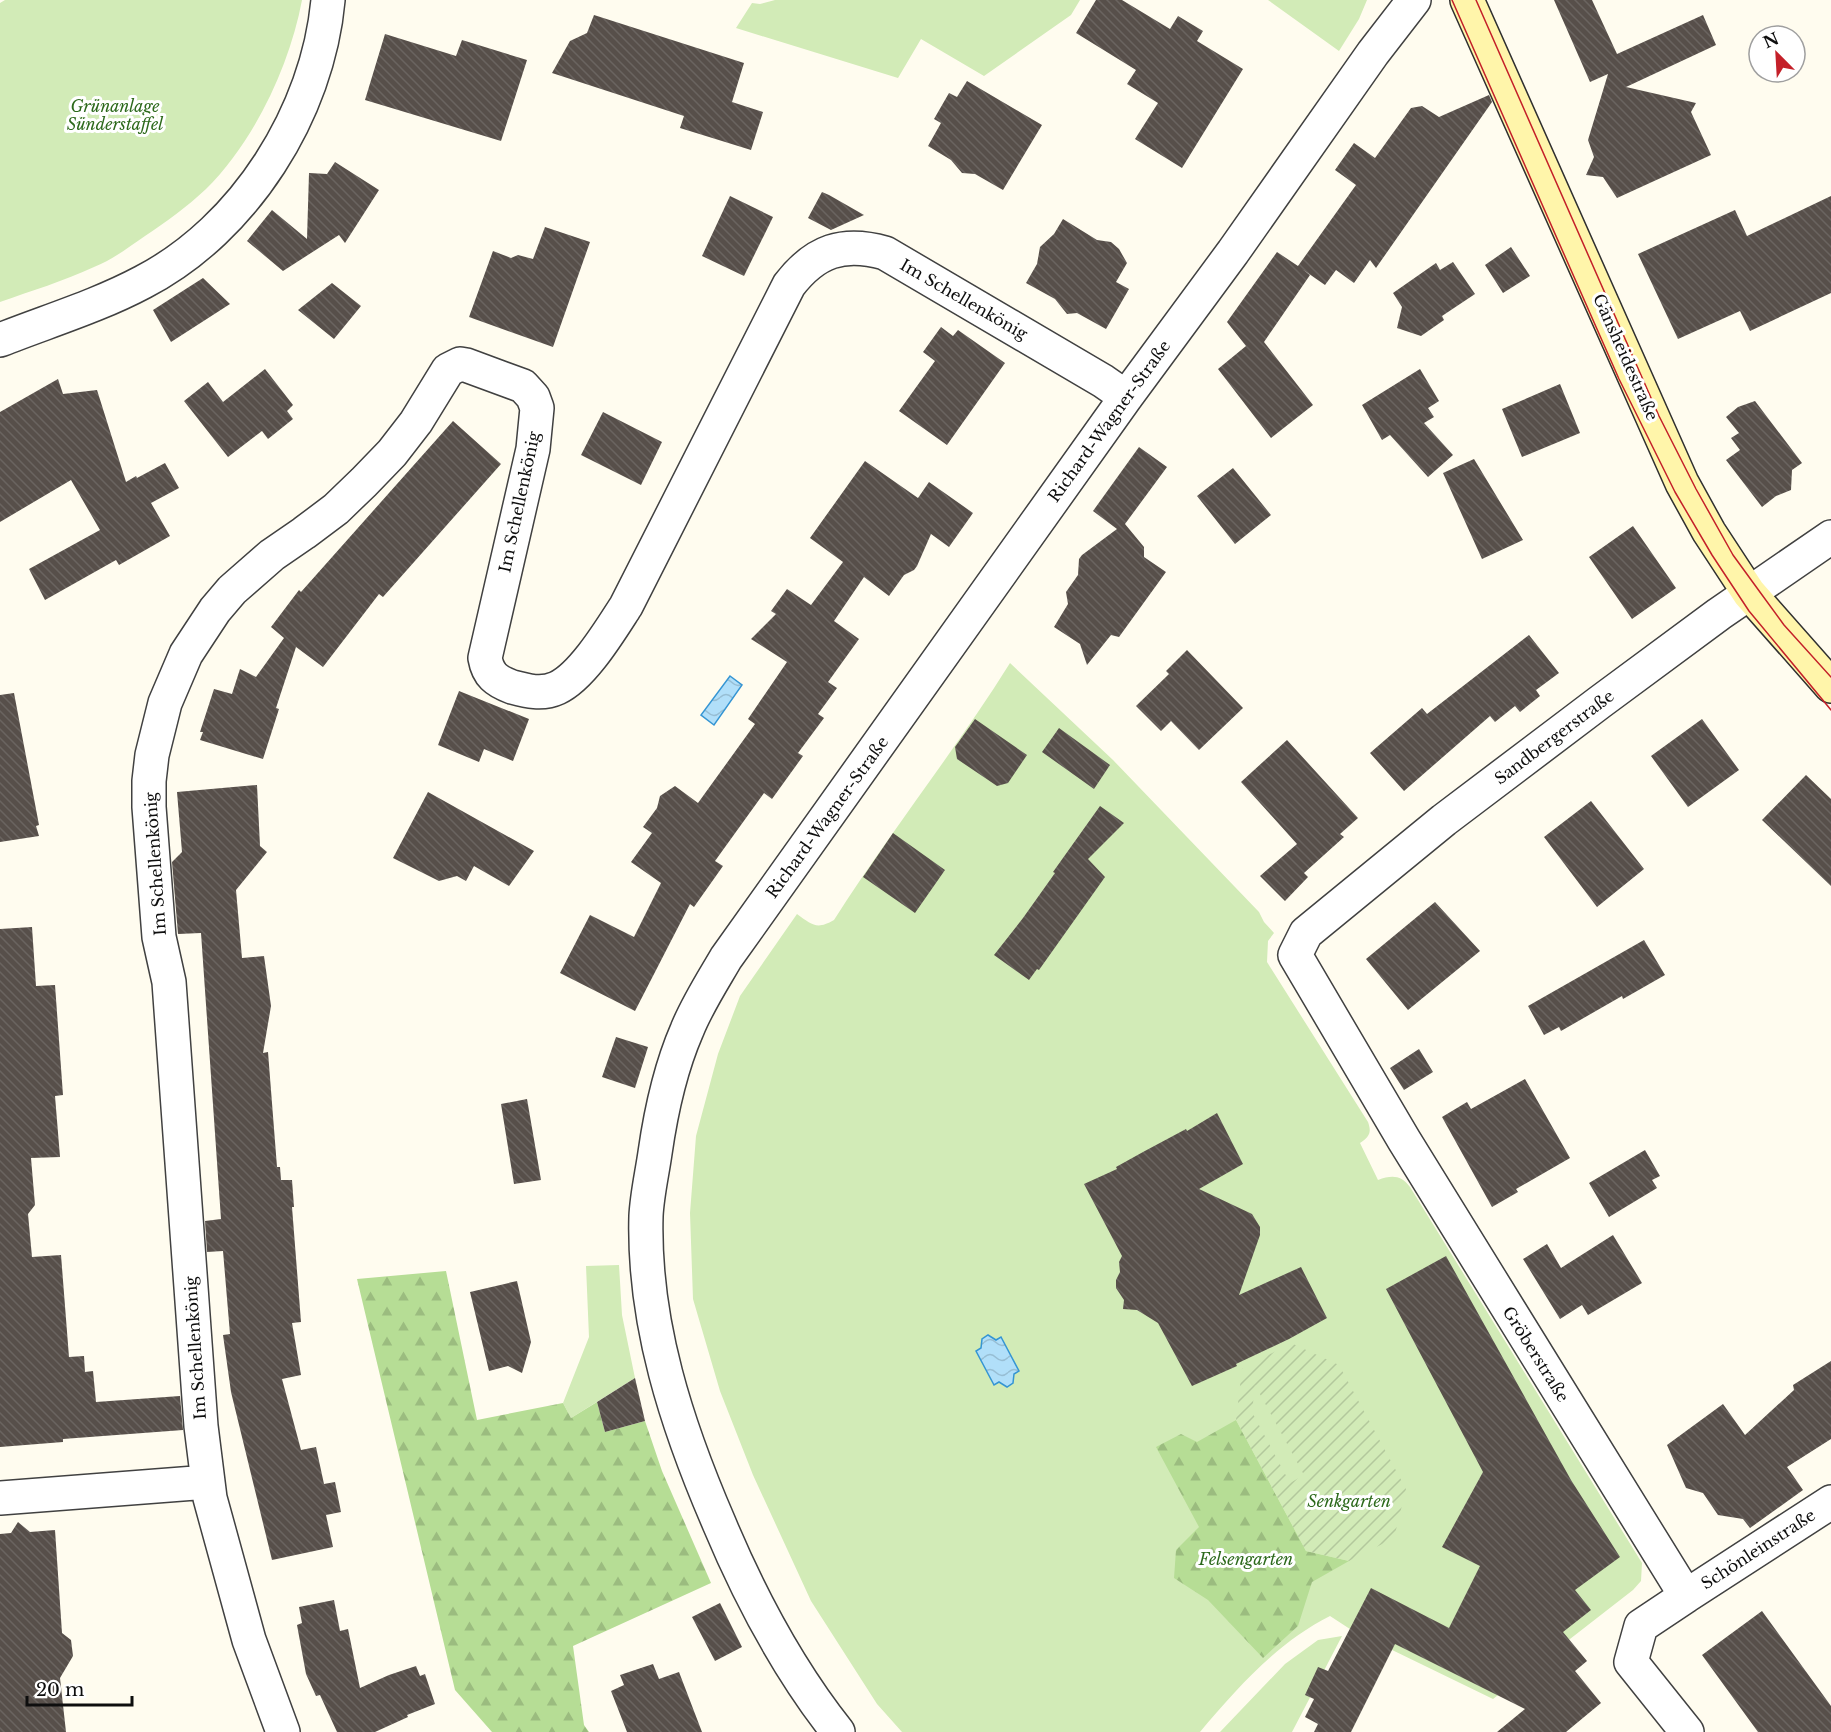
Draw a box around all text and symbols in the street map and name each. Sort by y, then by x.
north arrow [1747,24,1807,84]
text: N [1760,28,1782,52]
park label: Grünanlage Sünderstaffel [67,96,164,134]
street label: Im Schellenkönig [897,254,1032,344]
street label: Gänsheidestraße [1589,291,1663,423]
street label: Richard-Wagner-Straße [1044,336,1174,506]
street label: Im Schellenkönig [494,429,544,574]
street label: Sandbergerstraße [1490,686,1618,788]
street label: Richard-Wagner-Straße [762,732,892,902]
street label: Im Schellenkönig [140,791,170,936]
street label: Im Schellenkönig [180,1275,210,1420]
street label: Gröberstraße [1499,1302,1573,1406]
park label: Senkgarten [1307,1491,1391,1511]
street label: Schönleinstraße [1697,1505,1819,1593]
park label: Felsengarten [1198,1549,1293,1569]
scale bar [27,1669,132,1707]
text: 20 m [36,1679,84,1701]

